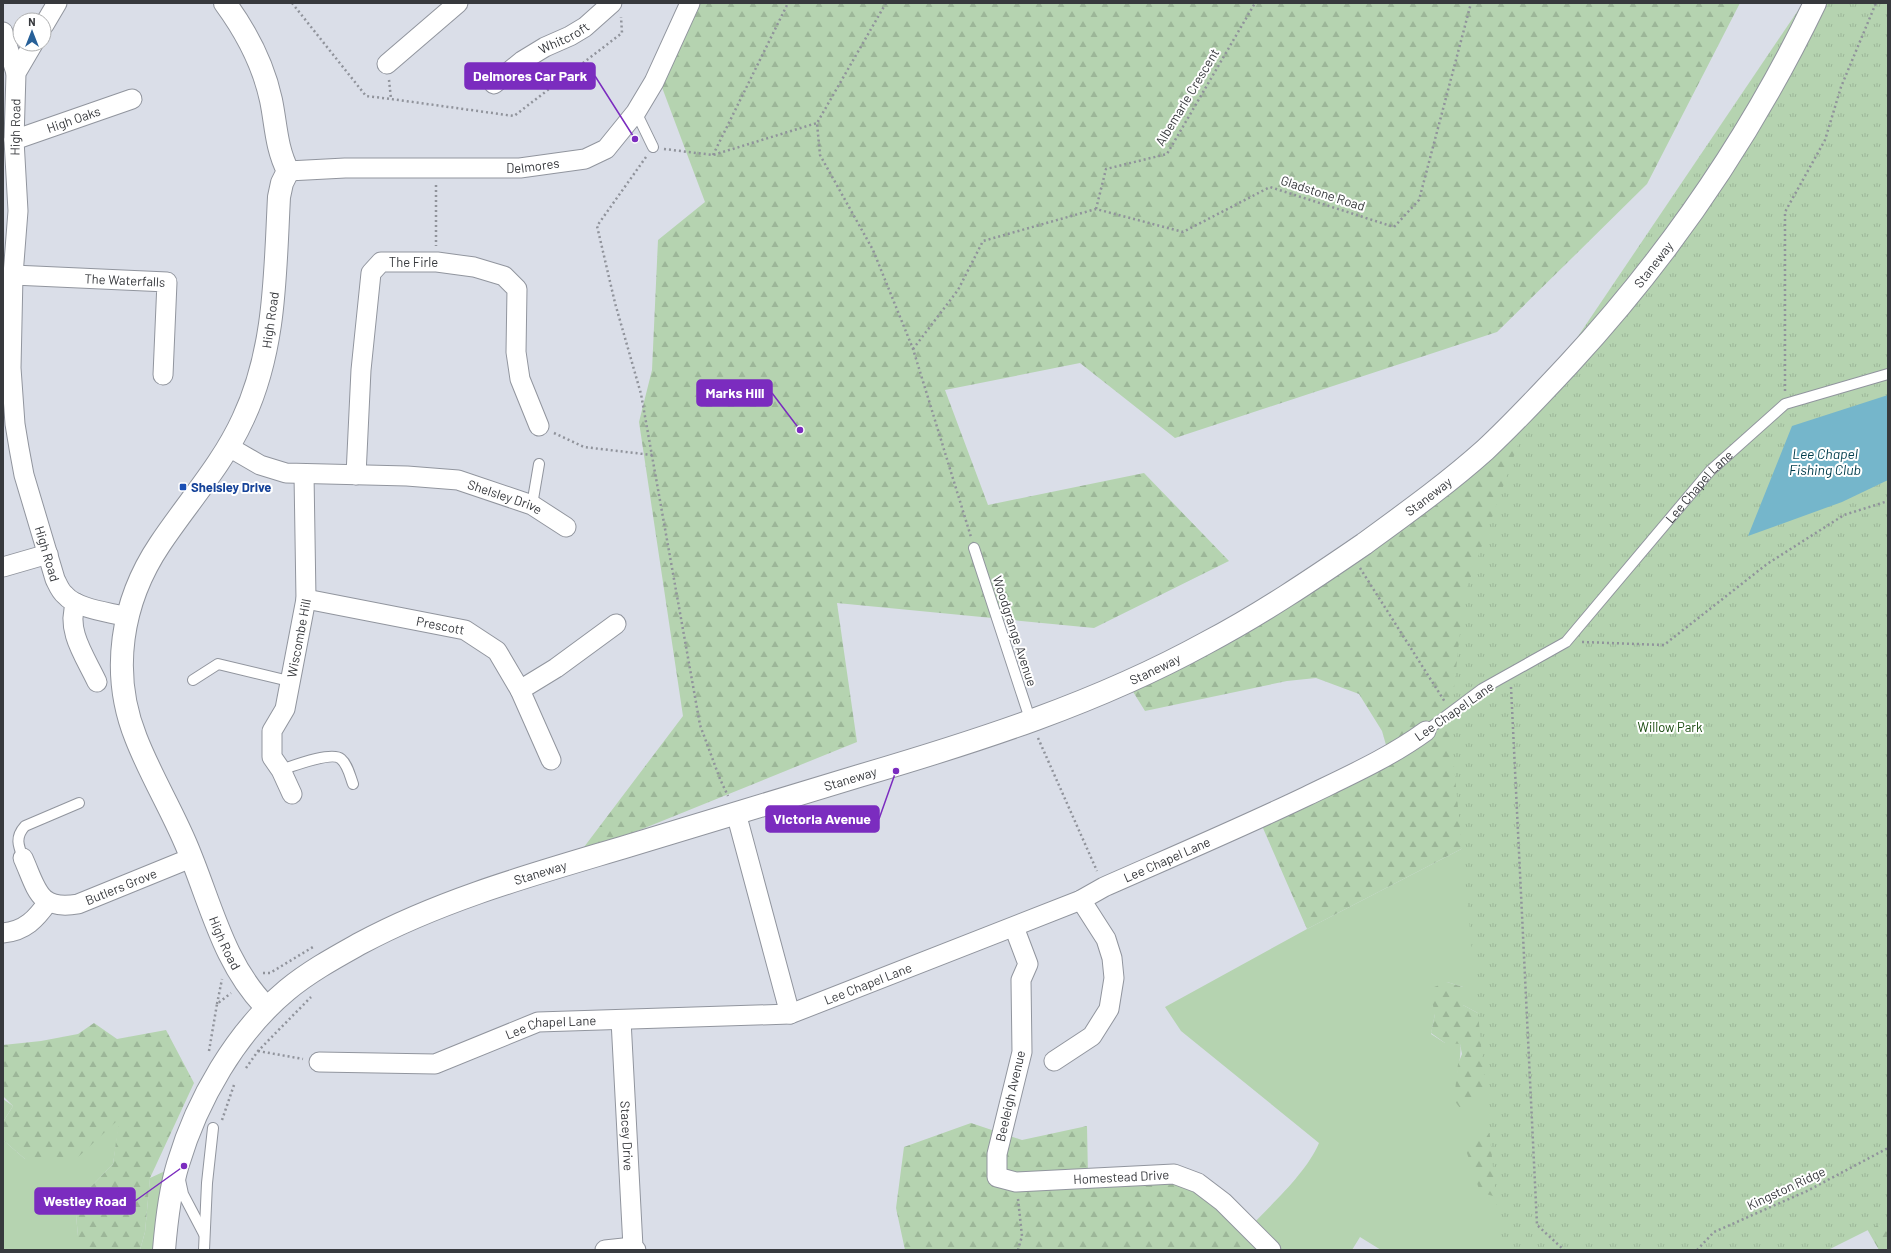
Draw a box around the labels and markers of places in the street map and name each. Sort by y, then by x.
callout: Delmores Car Park [465,63,595,89]
callout: Marks Hill [697,380,772,406]
place label: Shelsley Drive [191,479,271,495]
marker: Shelsley Drive [178,482,188,492]
callout: Victoria Avenue [766,806,879,832]
callout: Westley Road [35,1188,135,1214]

